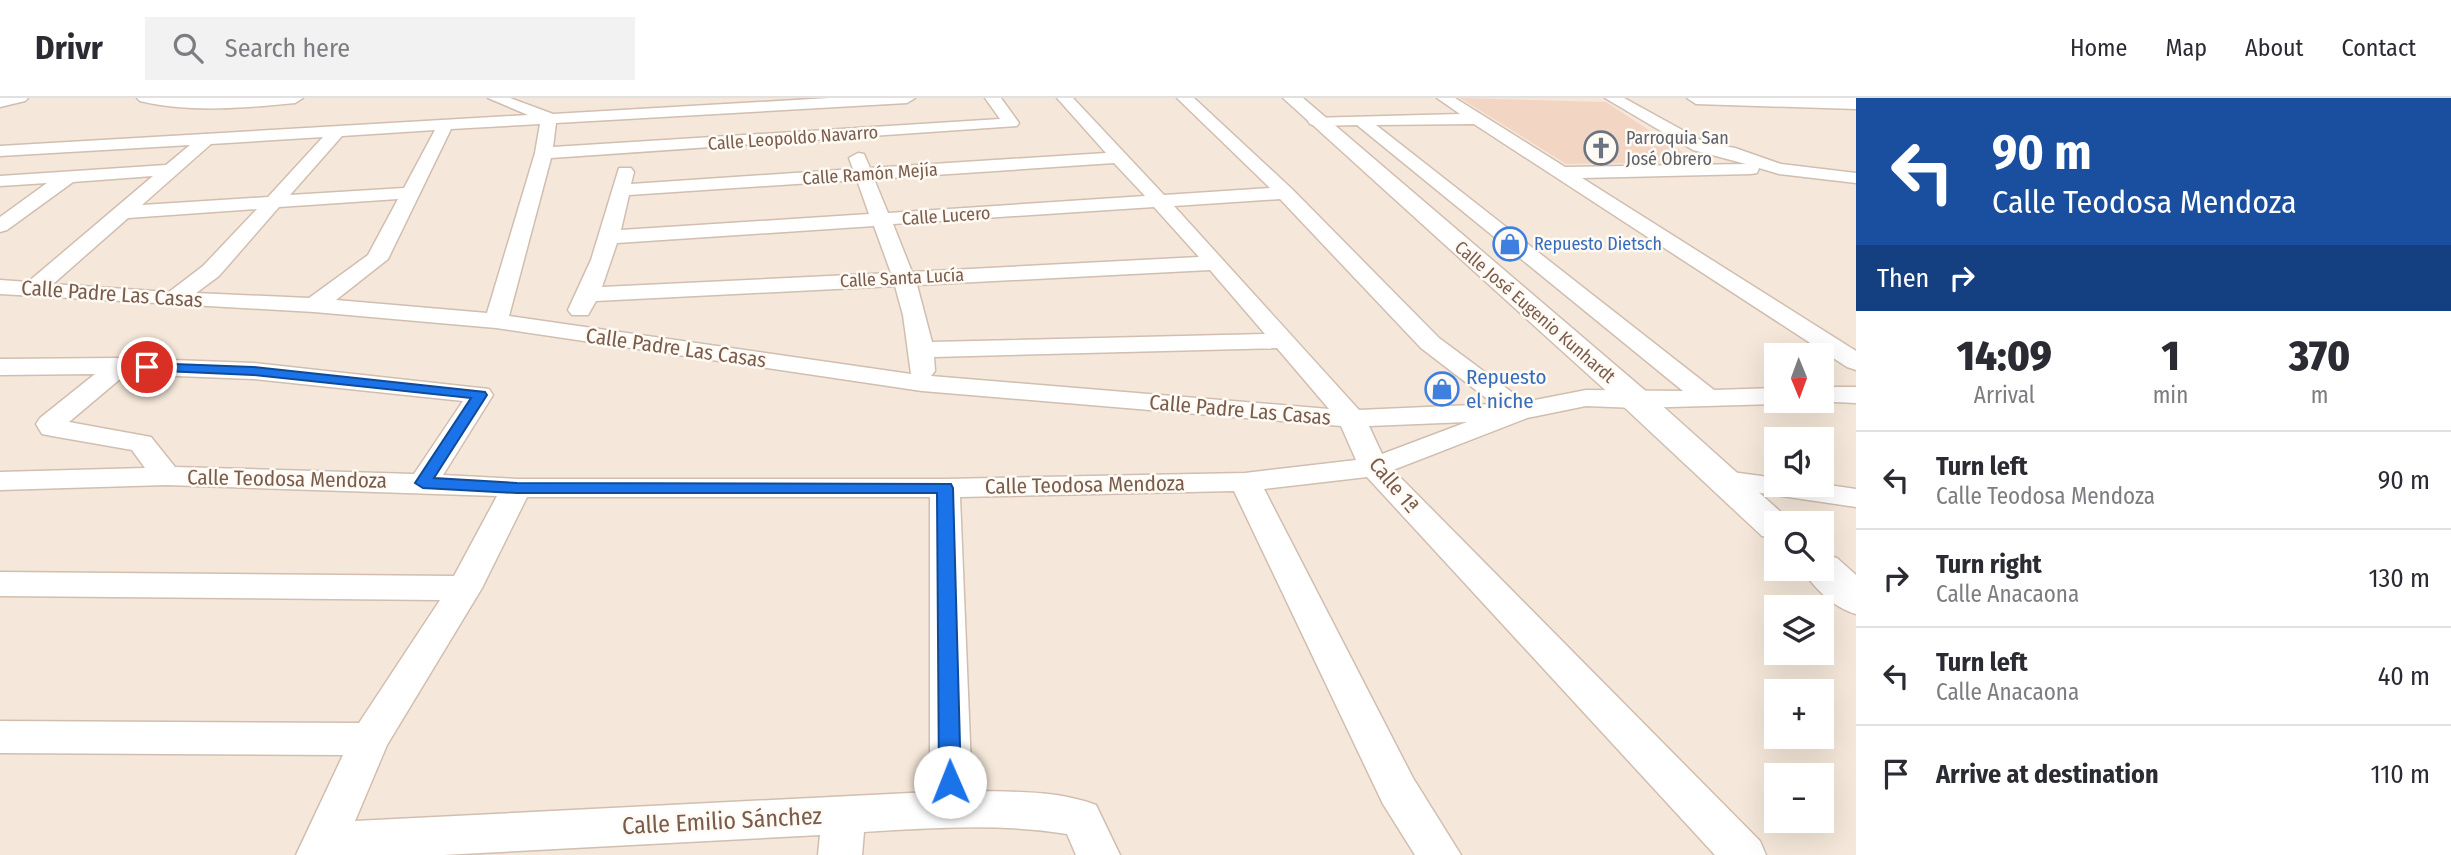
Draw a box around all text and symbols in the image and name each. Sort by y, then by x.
search box [145,17,635,80]
text: Drivr [35,28,103,68]
icon: search [169,29,207,67]
text: Search here [225,33,350,64]
text: Home [2070,34,2127,62]
text: Map [2165,34,2207,62]
text: About [2245,34,2303,62]
text: Contact [2341,34,2416,62]
street label: Calle Leopoldo Navarro [707,121,879,155]
text: 90 m [1992,123,2092,182]
icon: left [1877,126,1968,217]
place label: Parroquia San José Obrero [1626,127,1729,170]
church icon: Parroquia San José Obrero [1582,129,1620,167]
street label: Calle Ramón Mejía [802,158,939,190]
text: Calle Teodosa Mendoza [1992,183,2297,221]
street label: Calle Lucero [901,202,991,230]
shop icon: Repuesto Dietsch [1491,225,1529,263]
place label: Repuesto Dietsch [1534,233,1662,255]
street label: Calle José Eugenio Kunhardt [1450,236,1620,388]
icon: right [1943,259,1981,297]
text: Then [1877,263,1929,294]
street label: Calle Santa Lucía [839,264,965,292]
street label: Calle Padre Las Casas [20,275,204,313]
street label: Calle Padre Las Casas [584,322,768,374]
text: 14:09 [1957,331,2052,381]
text: 1 [2161,331,2180,381]
text: 370 [2289,331,2350,381]
pin [117,337,177,397]
north arrow [1764,343,1834,413]
map controls [1764,343,1834,833]
icon: arrive [128,348,166,386]
place label: Repuesto el niche [1466,364,1547,414]
shop icon: Repuesto el niche [1423,370,1461,408]
text: Arrival [1974,381,2035,409]
text: min [2153,381,2188,409]
text: m [2311,381,2328,409]
street label: Calle Padre Las Casas [1148,389,1332,431]
button: sound [1764,427,1834,497]
text: Turn left [1936,451,2028,482]
street label: Calle 1ª [1363,452,1425,518]
icon: left [1877,461,1915,499]
street label: Calle Teodosa Mendoza [187,464,387,494]
text: 90 m [2378,465,2430,496]
street label: Calle Teodosa Mendoza [985,470,1185,500]
text: Calle Teodosa Mendoza [1936,482,2155,510]
button: search [1764,511,1834,581]
text: Turn right [1936,549,2042,580]
icon: right [1877,559,1915,597]
text: 130 m [2368,563,2430,594]
text: Calle Anacaona [1936,580,2079,608]
button: layers [1764,595,1834,665]
text: Turn left [1936,647,2028,678]
icon: left [1877,657,1915,695]
text: 40 m [2378,661,2430,692]
text: Calle Anacaona [1936,678,2079,706]
button: + [1764,679,1834,749]
position arrow [913,745,987,819]
icon: arrive [1877,755,1915,793]
text: Arrive at destination [1936,759,2159,790]
text: 110 m [2370,759,2430,790]
button: − [1764,763,1834,833]
street label: Calle Emilio Sánchez [621,802,823,840]

